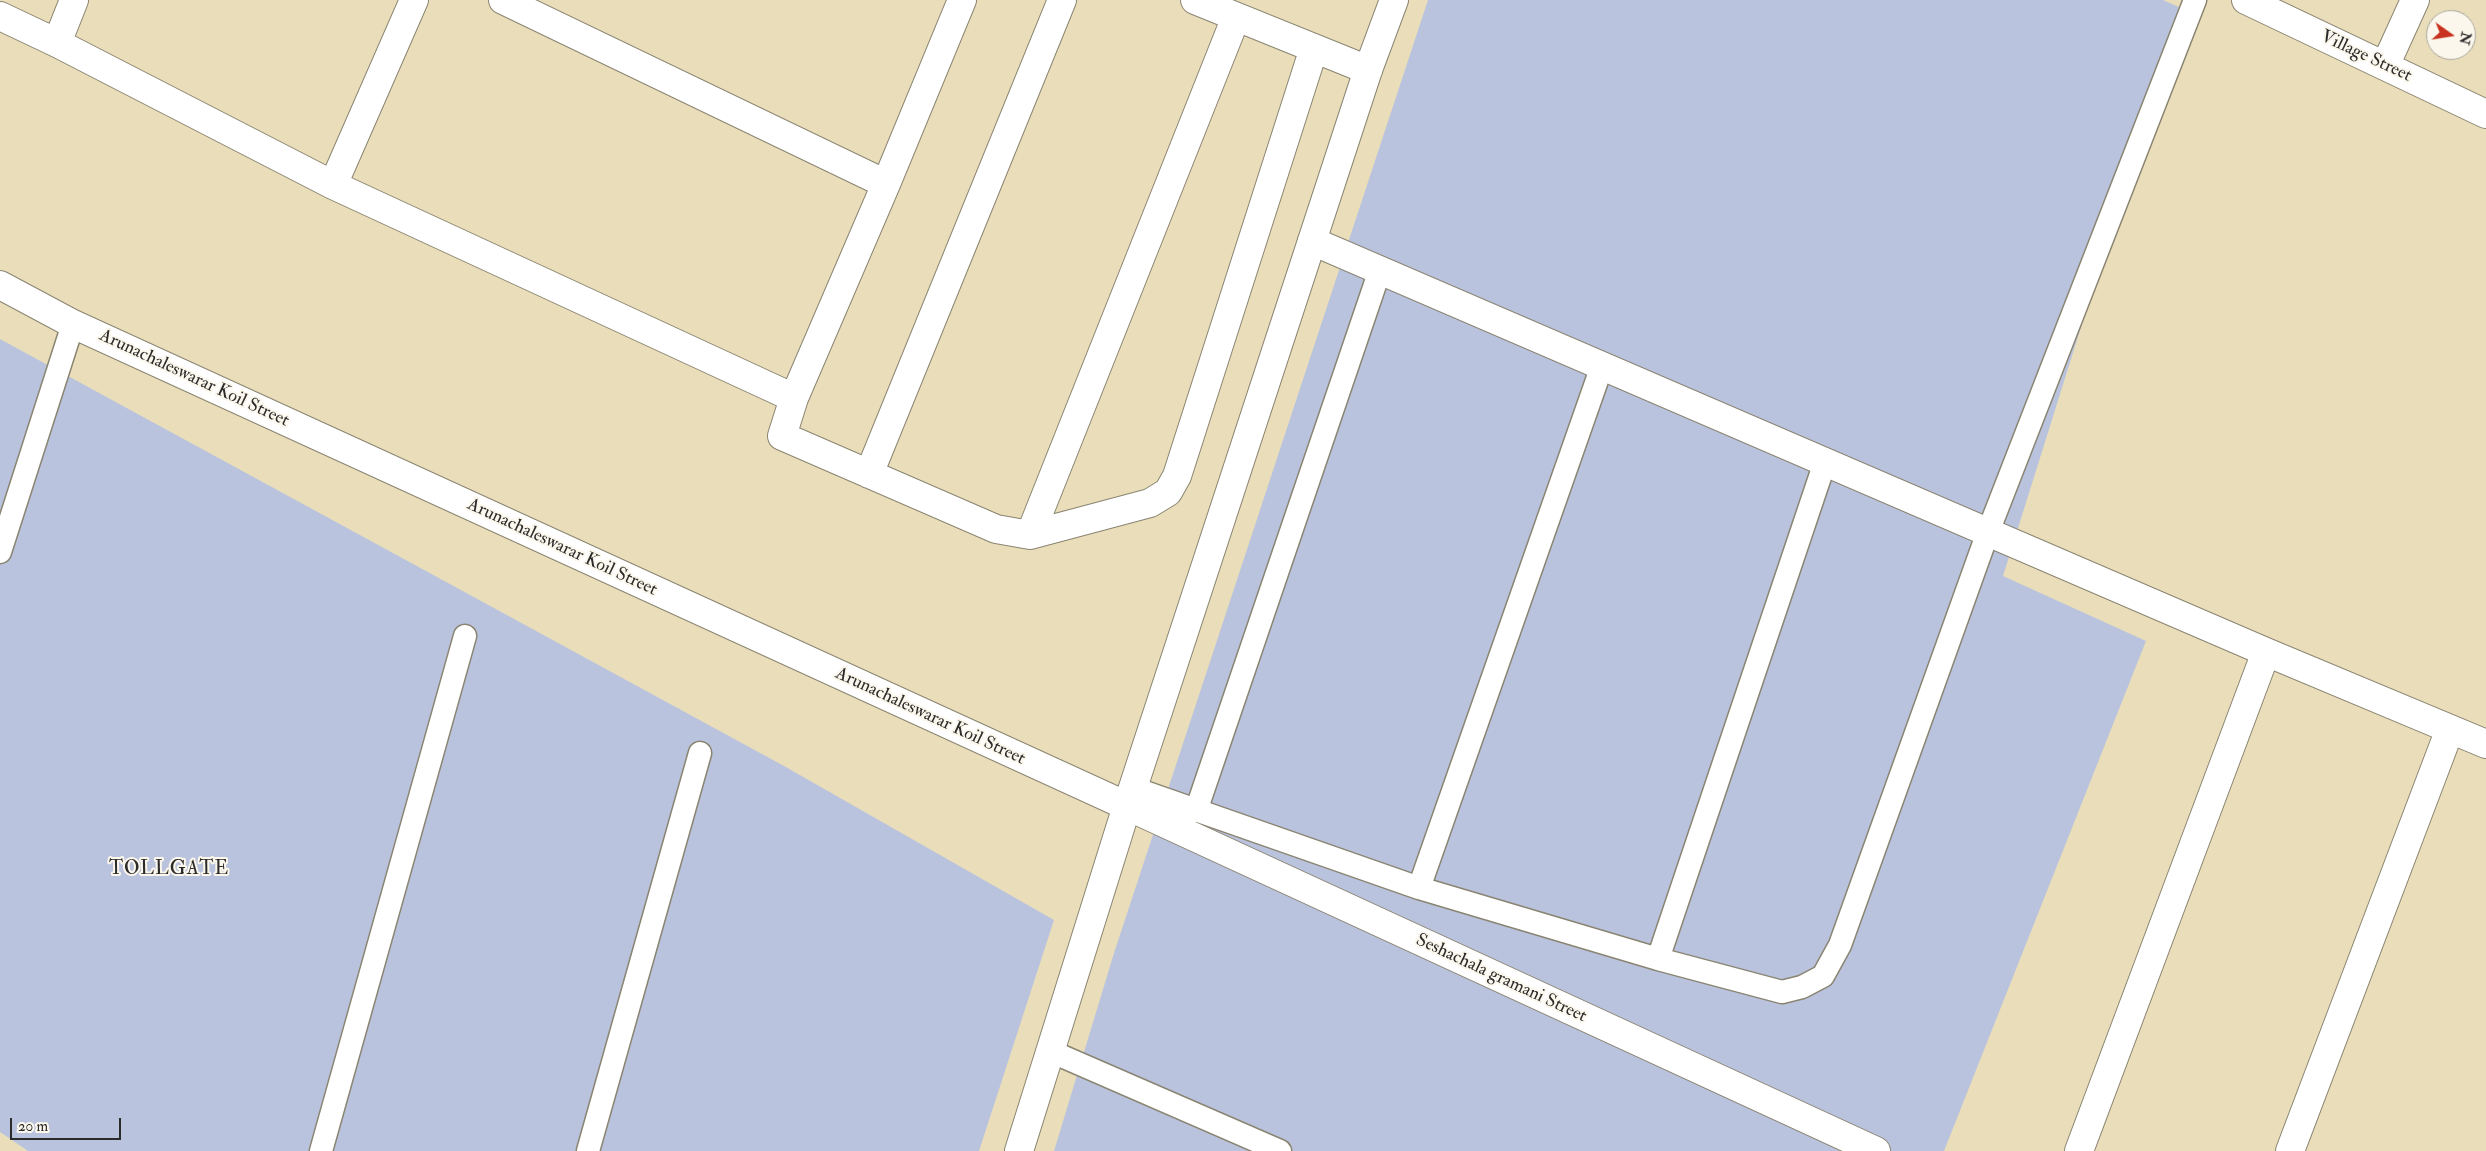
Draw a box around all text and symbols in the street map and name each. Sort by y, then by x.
north arrow [2426,10,2476,60]
street label: Village Street [2317,27,2415,87]
text: N [2455,30,2475,46]
street label: Arunachaleswarar Koil Street [96,325,292,433]
street label: Arunachaleswarar Koil Street [464,494,660,602]
street label: Arunachaleswarar Koil Street [832,663,1028,771]
district label: TOLLGATE [108,859,230,881]
street label: Seshachala gramani Street [1412,930,1590,1028]
scale bar [12,1108,124,1140]
text: 20 m [18,1117,48,1136]

